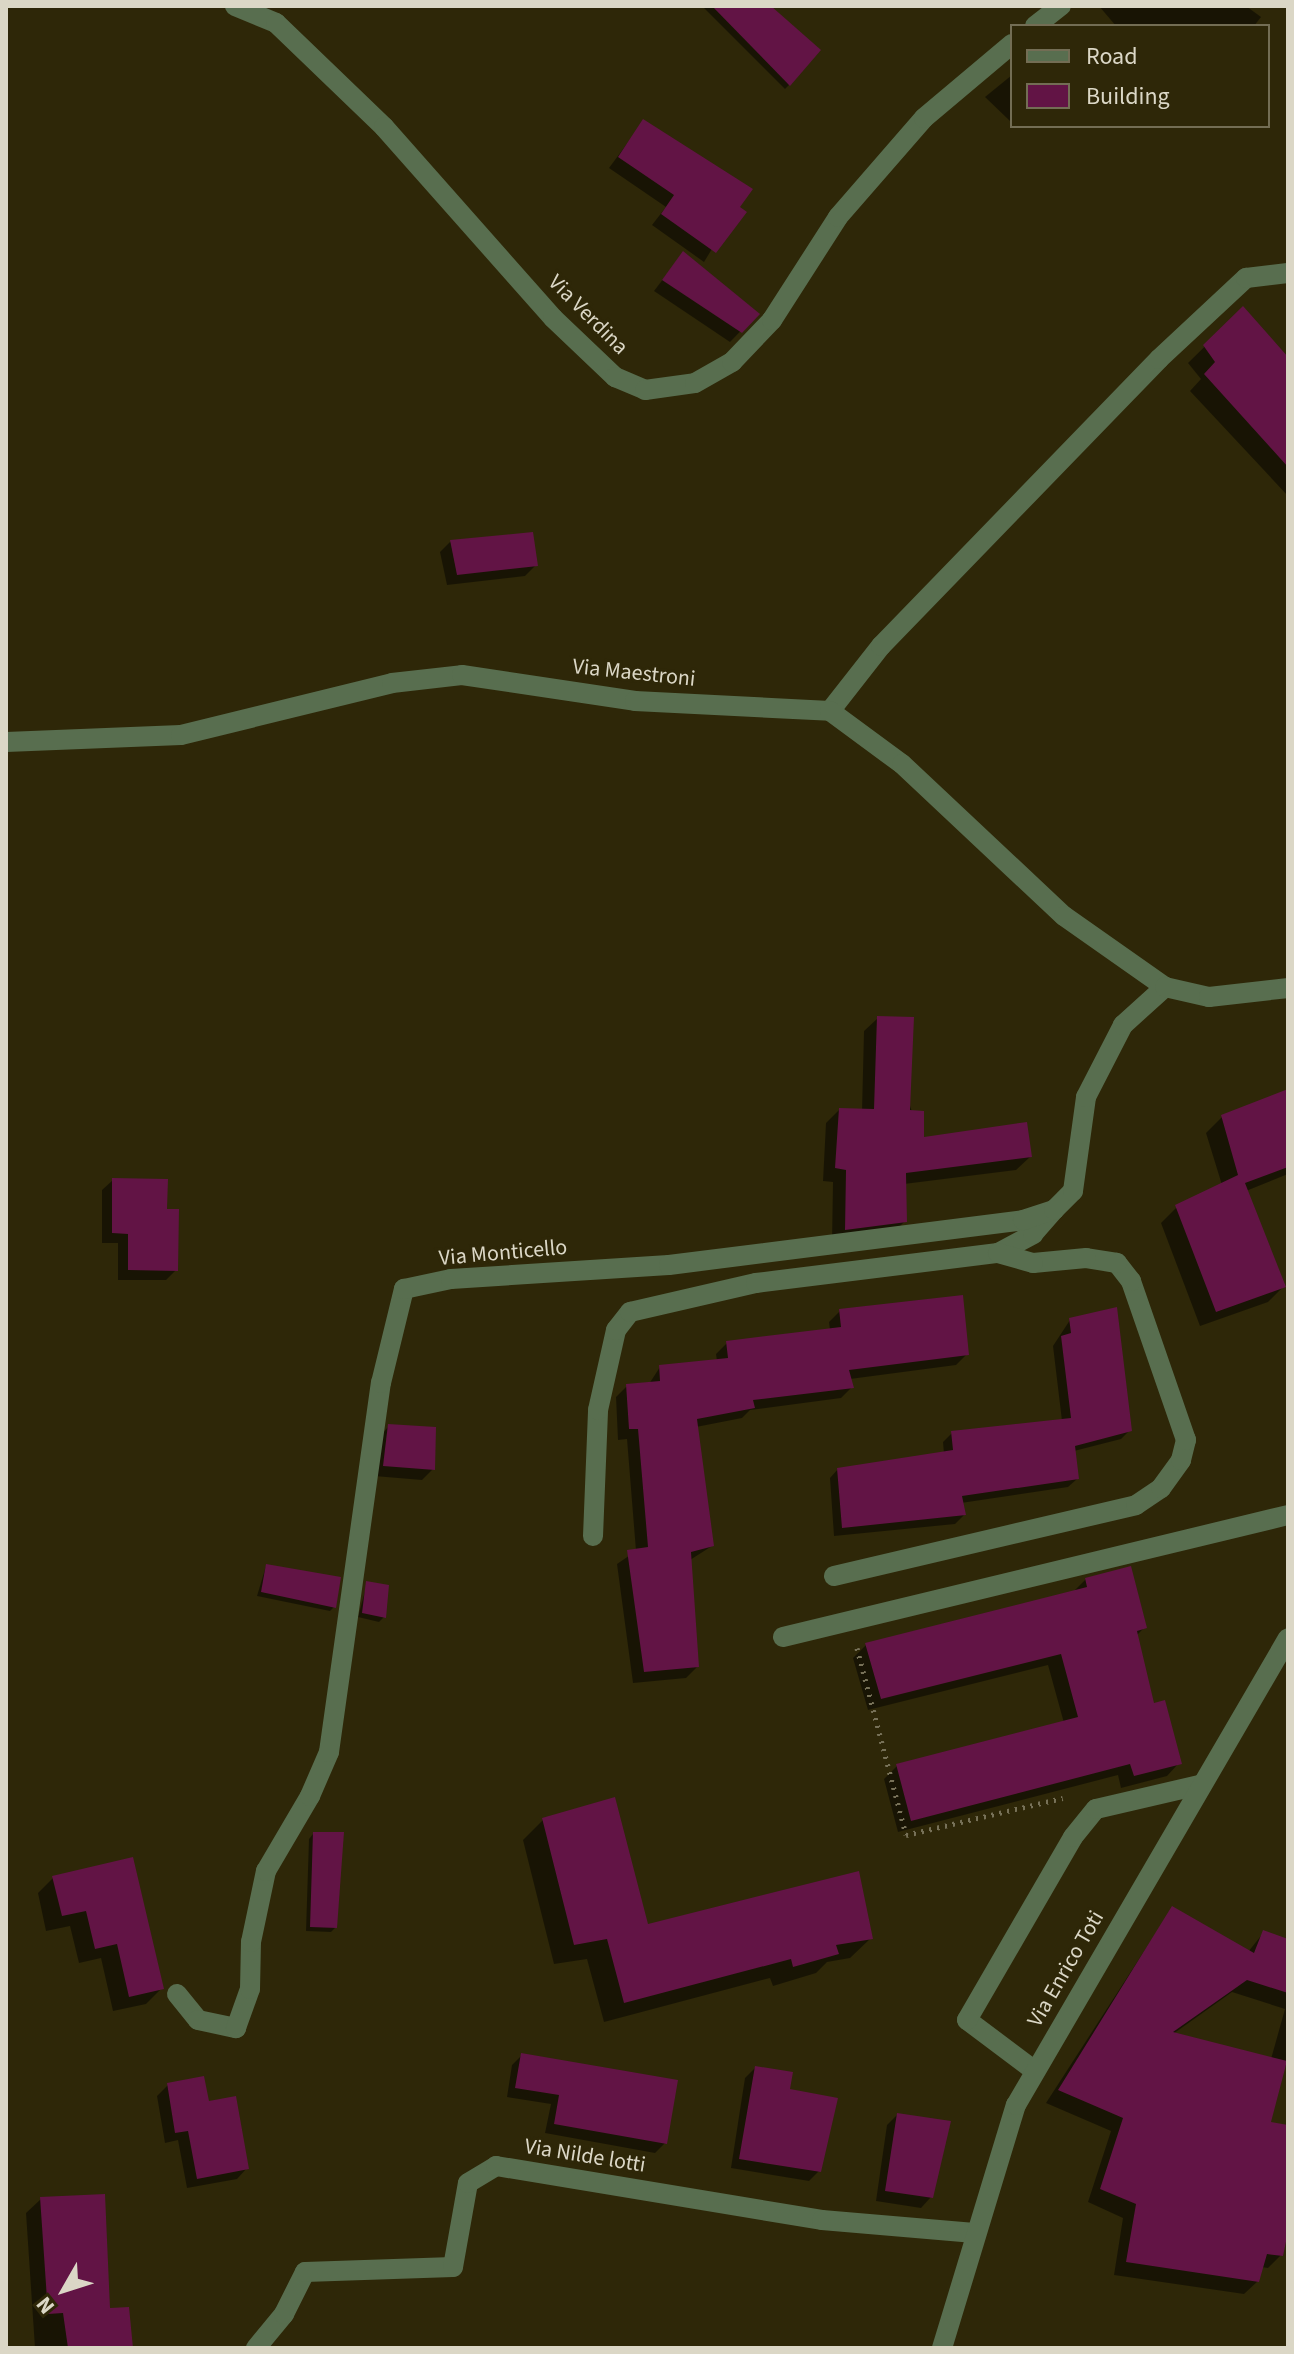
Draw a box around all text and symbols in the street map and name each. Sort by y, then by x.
legend [1010,24,1270,128]
text: Road [1086,39,1138,74]
text: Building [1086,79,1170,114]
street label: Via Verdina [542,269,634,361]
street label: Via Maestroni [571,653,697,693]
street label: Via Monticello [438,1234,568,1272]
street label: Via Enrico Toti [1022,1906,1110,2032]
street label: Via Nilde lotti [523,2133,647,2179]
north arrow [24,2250,104,2330]
text: N [28,2289,62,2321]

